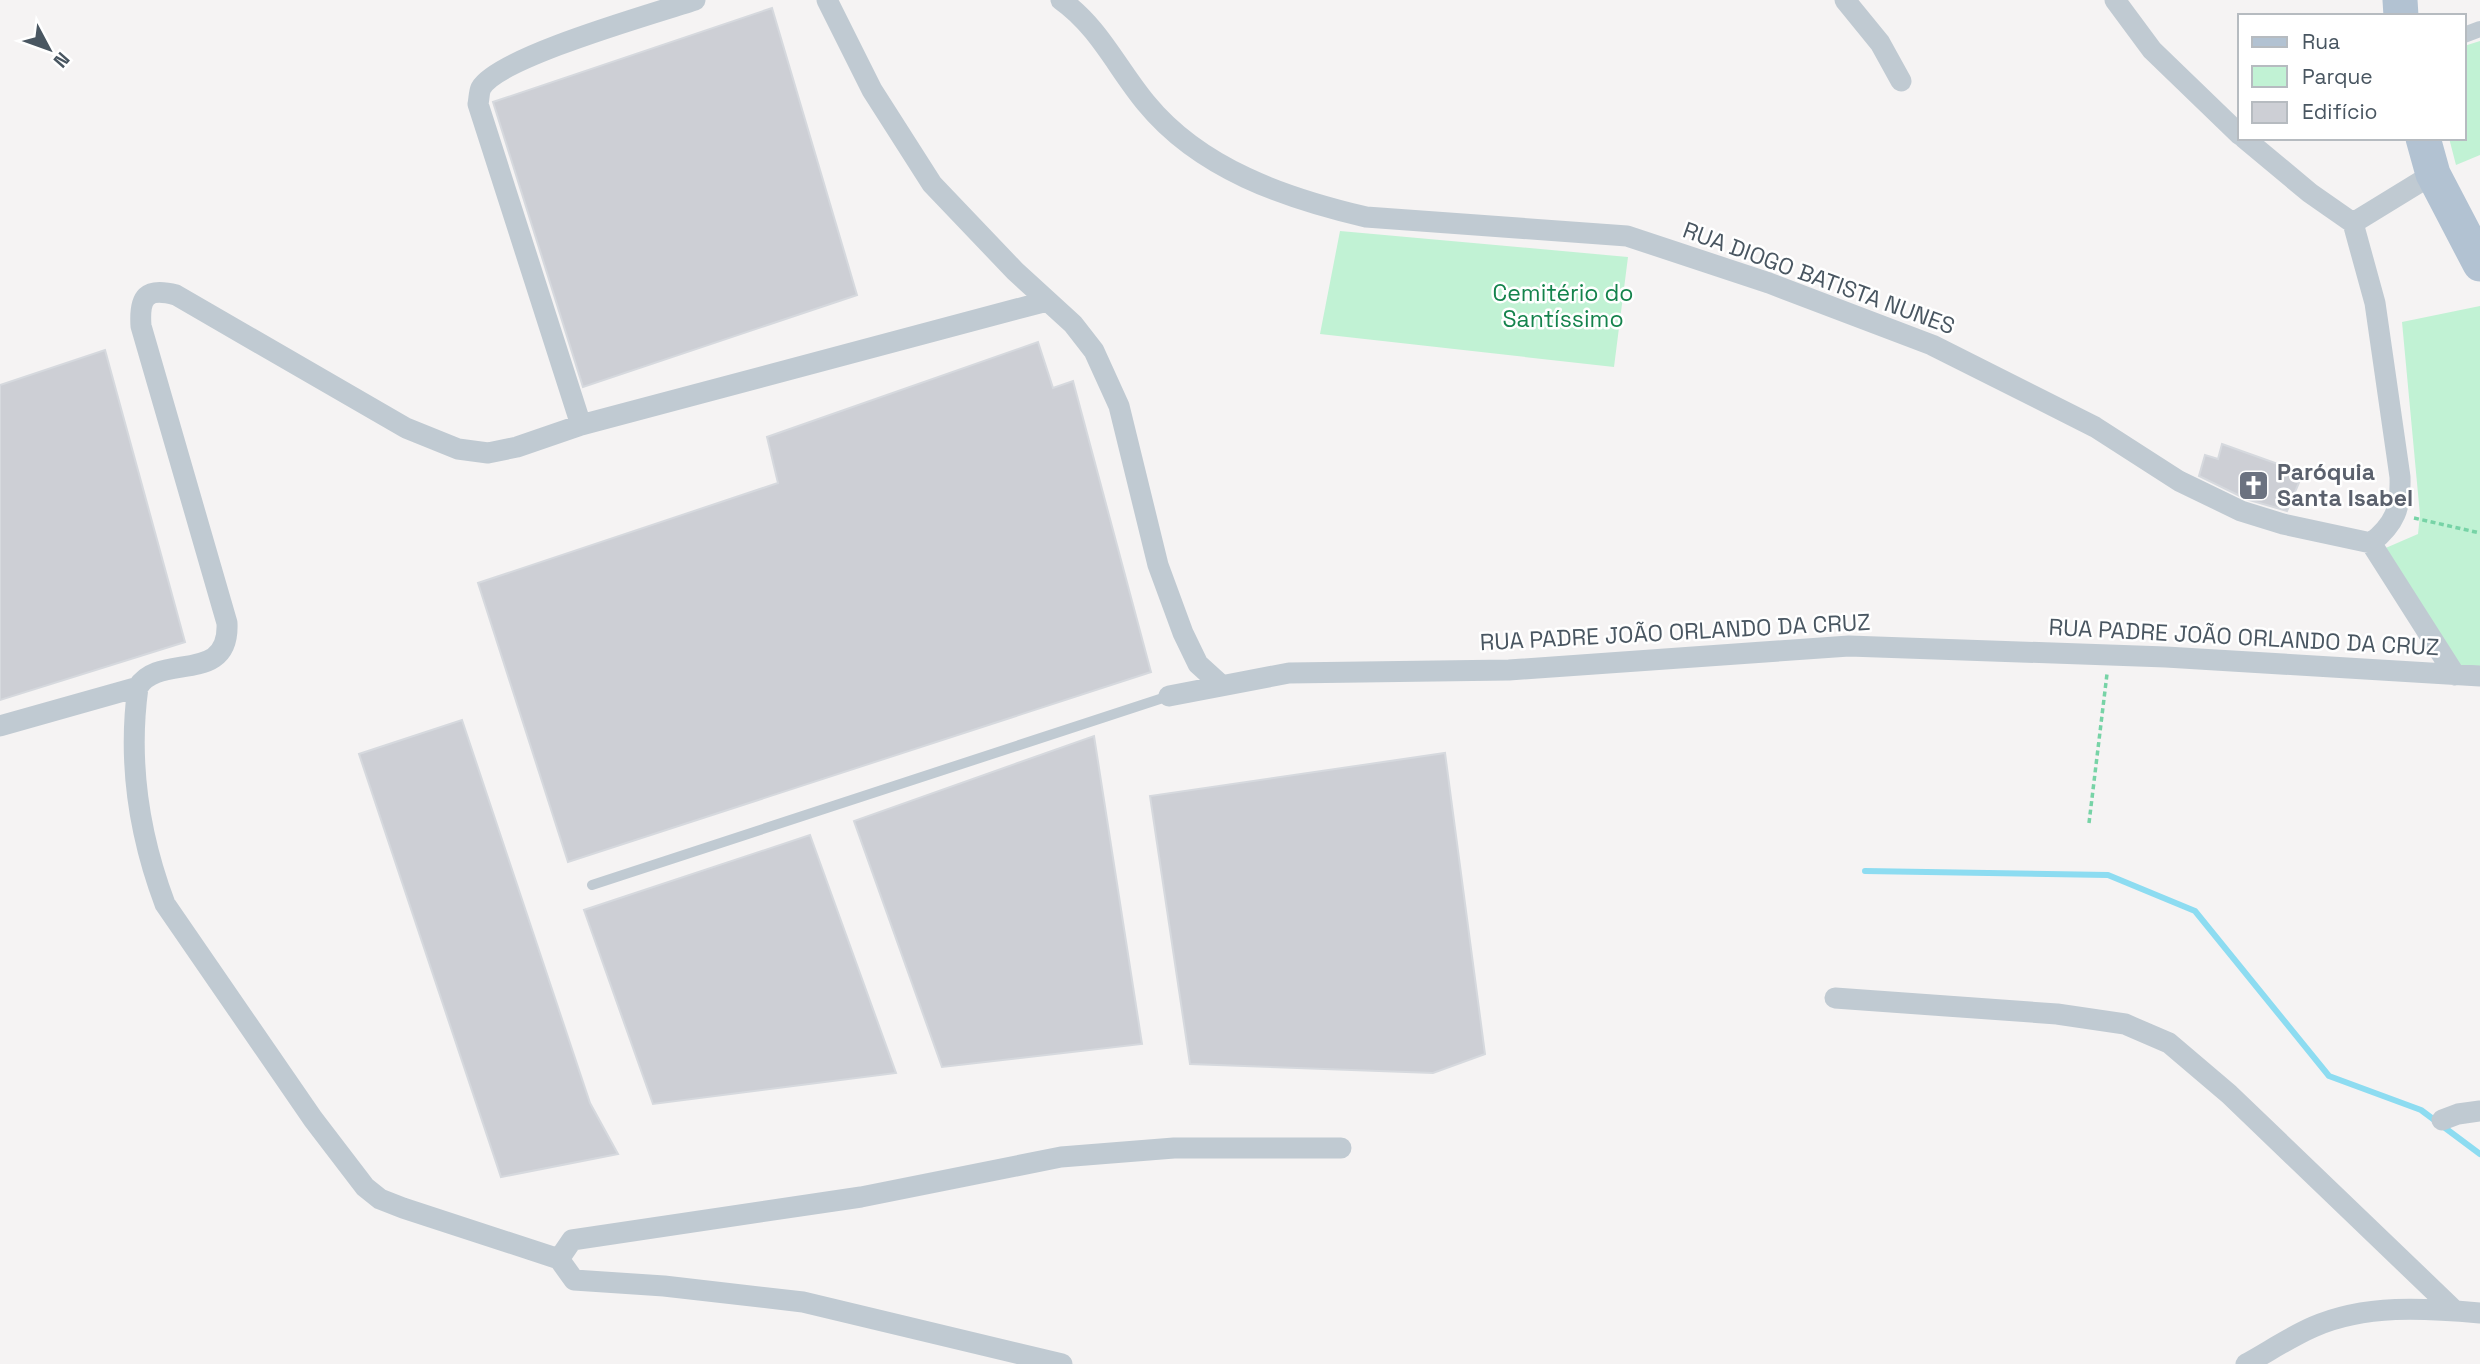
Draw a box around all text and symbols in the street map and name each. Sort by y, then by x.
north arrow [14,14,84,84]
legend [2238,14,2466,140]
text: Rua [2302,28,2340,55]
text: N [48,47,75,73]
text: Parque [2302,63,2373,90]
text: Edifício [2302,98,2378,125]
street label: RUA DIOGO BATISTA NUNES [1679,215,1959,341]
park label: Cemitério do Santíssimo [1492,278,1634,334]
place label: Paróquia Santa Isabel [2277,457,2413,513]
church icon: Paróquia Santa Isabel [2237,468,2271,502]
street label: RUA PADRE JOÃO ORLANDO DA CRUZ [1479,607,1871,657]
street label: RUA PADRE JOÃO ORLANDO DA CRUZ [2048,612,2440,662]

